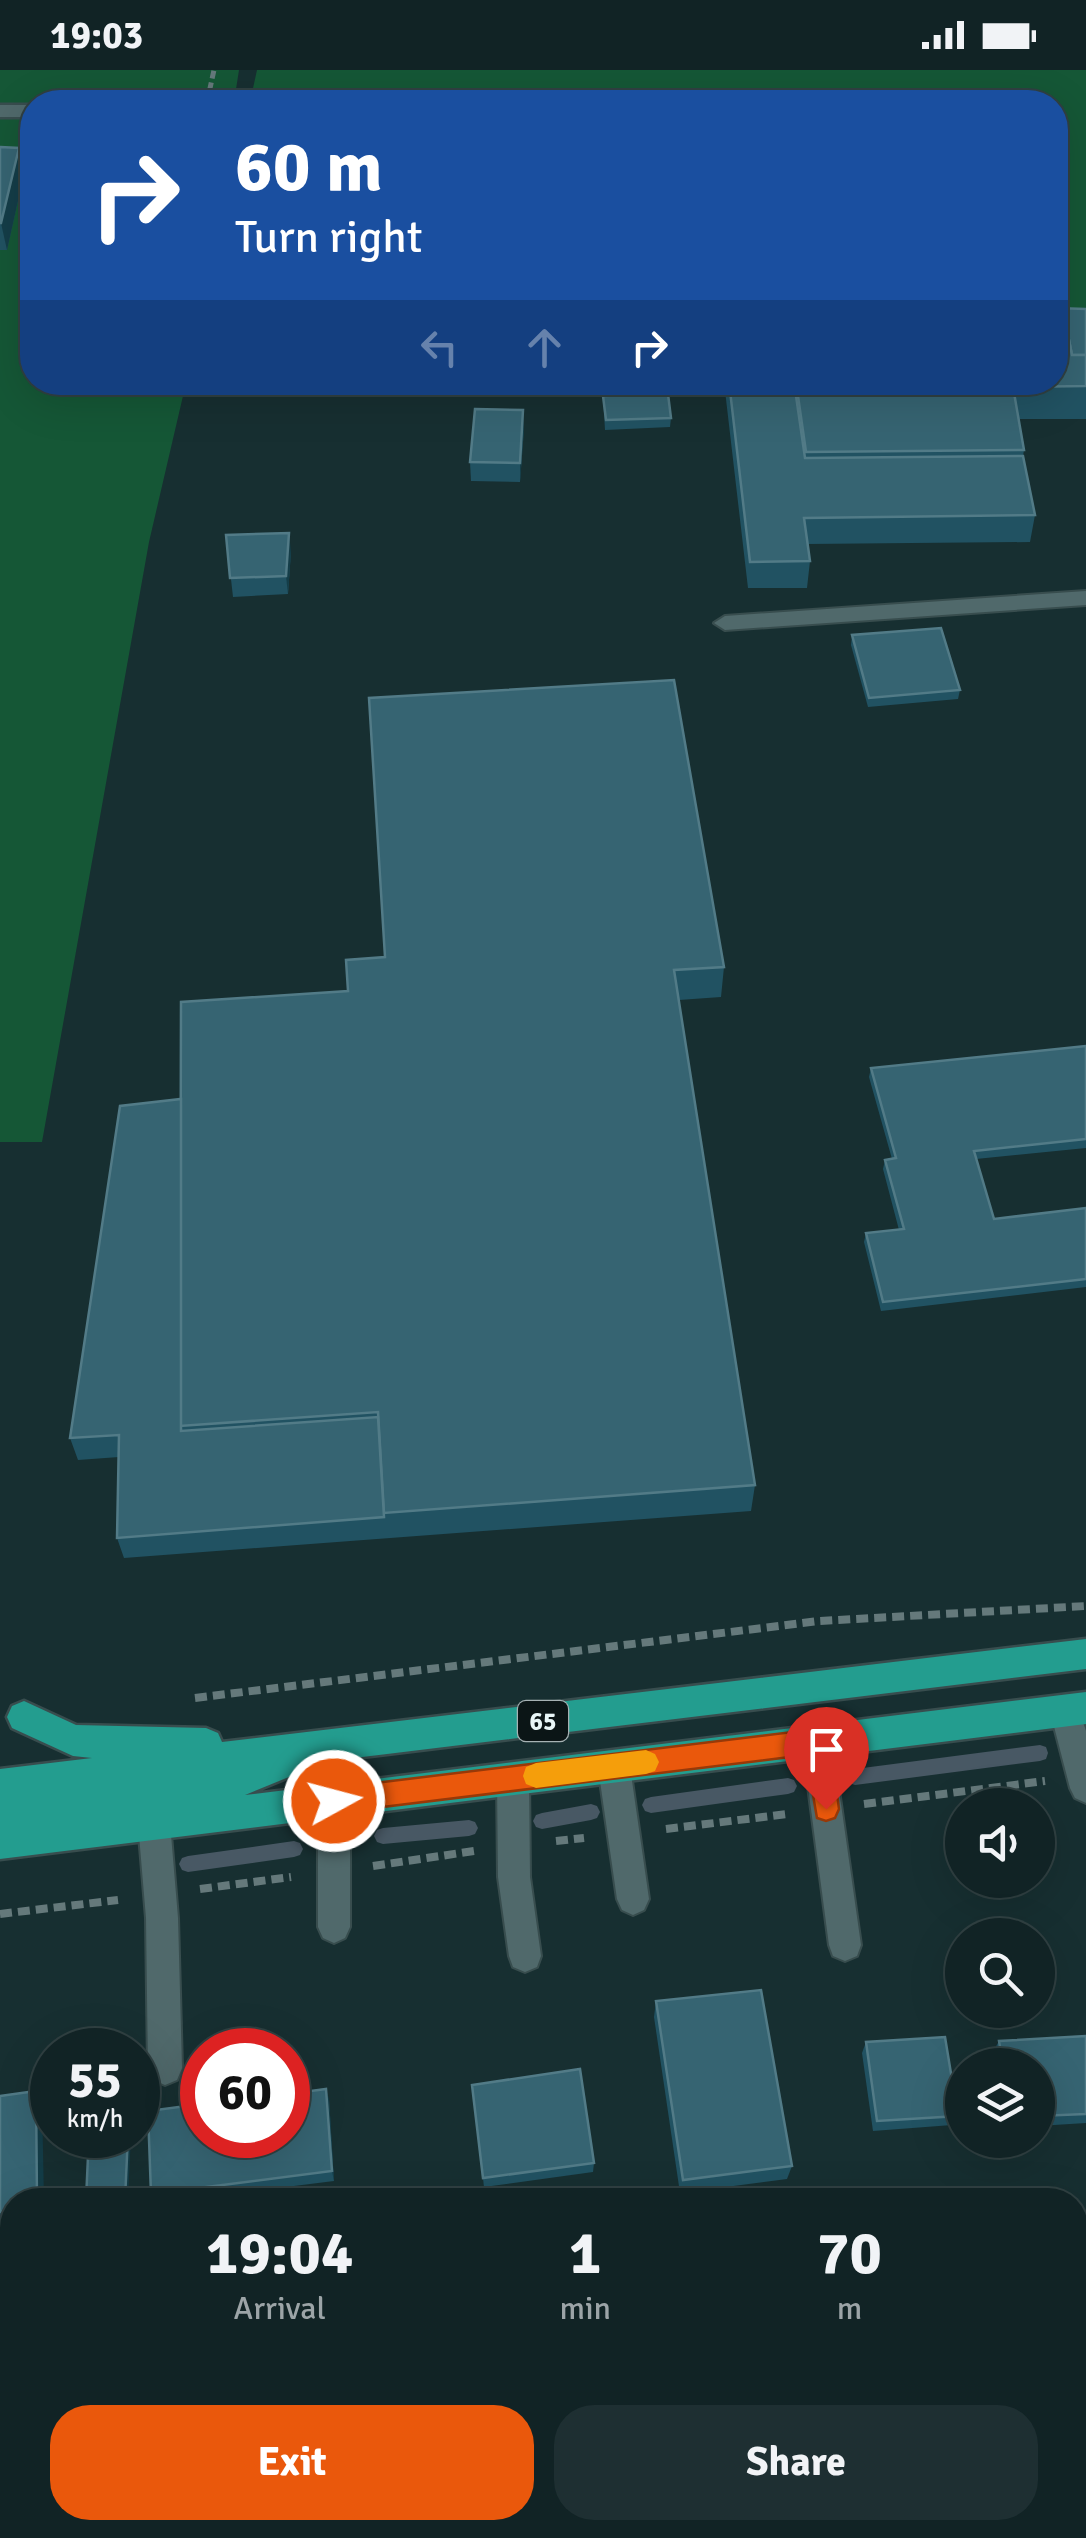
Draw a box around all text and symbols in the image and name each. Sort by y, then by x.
text: 19:03 [50,12,143,59]
text: 60 m [235,124,383,210]
icon: right [70,130,200,260]
text: Turn right [235,210,423,265]
icon: left [412,320,467,375]
icon: ahead [517,320,572,375]
icon: right [622,320,677,375]
road number: 65 [518,1701,568,1741]
pin [784,1707,869,1810]
icon: arrive [799,1722,854,1777]
position arrow [282,1749,386,1853]
map controls [945,1788,1055,2158]
button: sound [945,1788,1055,1898]
button: search [945,1918,1055,2028]
speed limit sign: 60 [180,2028,310,2158]
button: layers [945,2048,1055,2158]
text: 55 [68,2050,122,2112]
text: km/h [67,2103,123,2134]
text: 19:04 [206,2217,353,2291]
text: 1 [569,2217,601,2291]
text: 70 [817,2217,882,2291]
text: Arrival [234,2289,326,2328]
text: min [559,2289,611,2328]
text: m [837,2289,862,2328]
button: Exit [50,2405,534,2520]
button: Share [554,2405,1038,2520]

